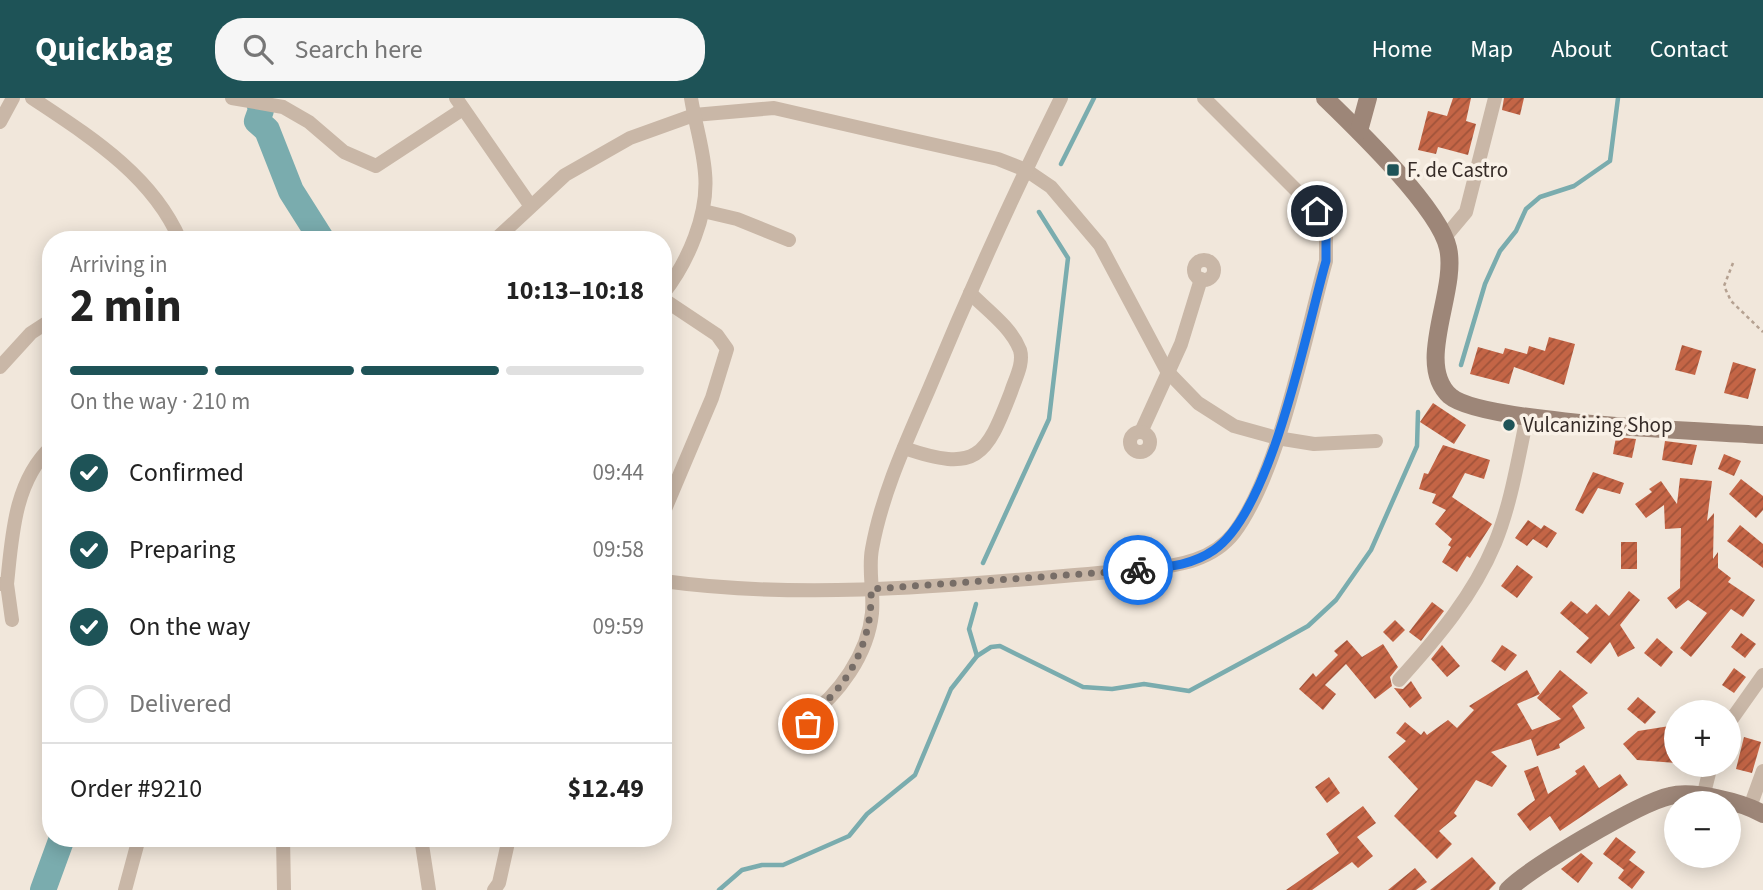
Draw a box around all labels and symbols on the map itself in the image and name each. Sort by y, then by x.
place label: F. de Castro [1407,155,1508,185]
marker: F. de Castro [1385,162,1401,178]
pin [1287,181,1347,241]
place label: Vulcanizing Shop [1523,410,1673,440]
marker: Vulcanizing Shop [1501,417,1517,433]
courier [1103,535,1173,605]
pin [778,694,838,754]

